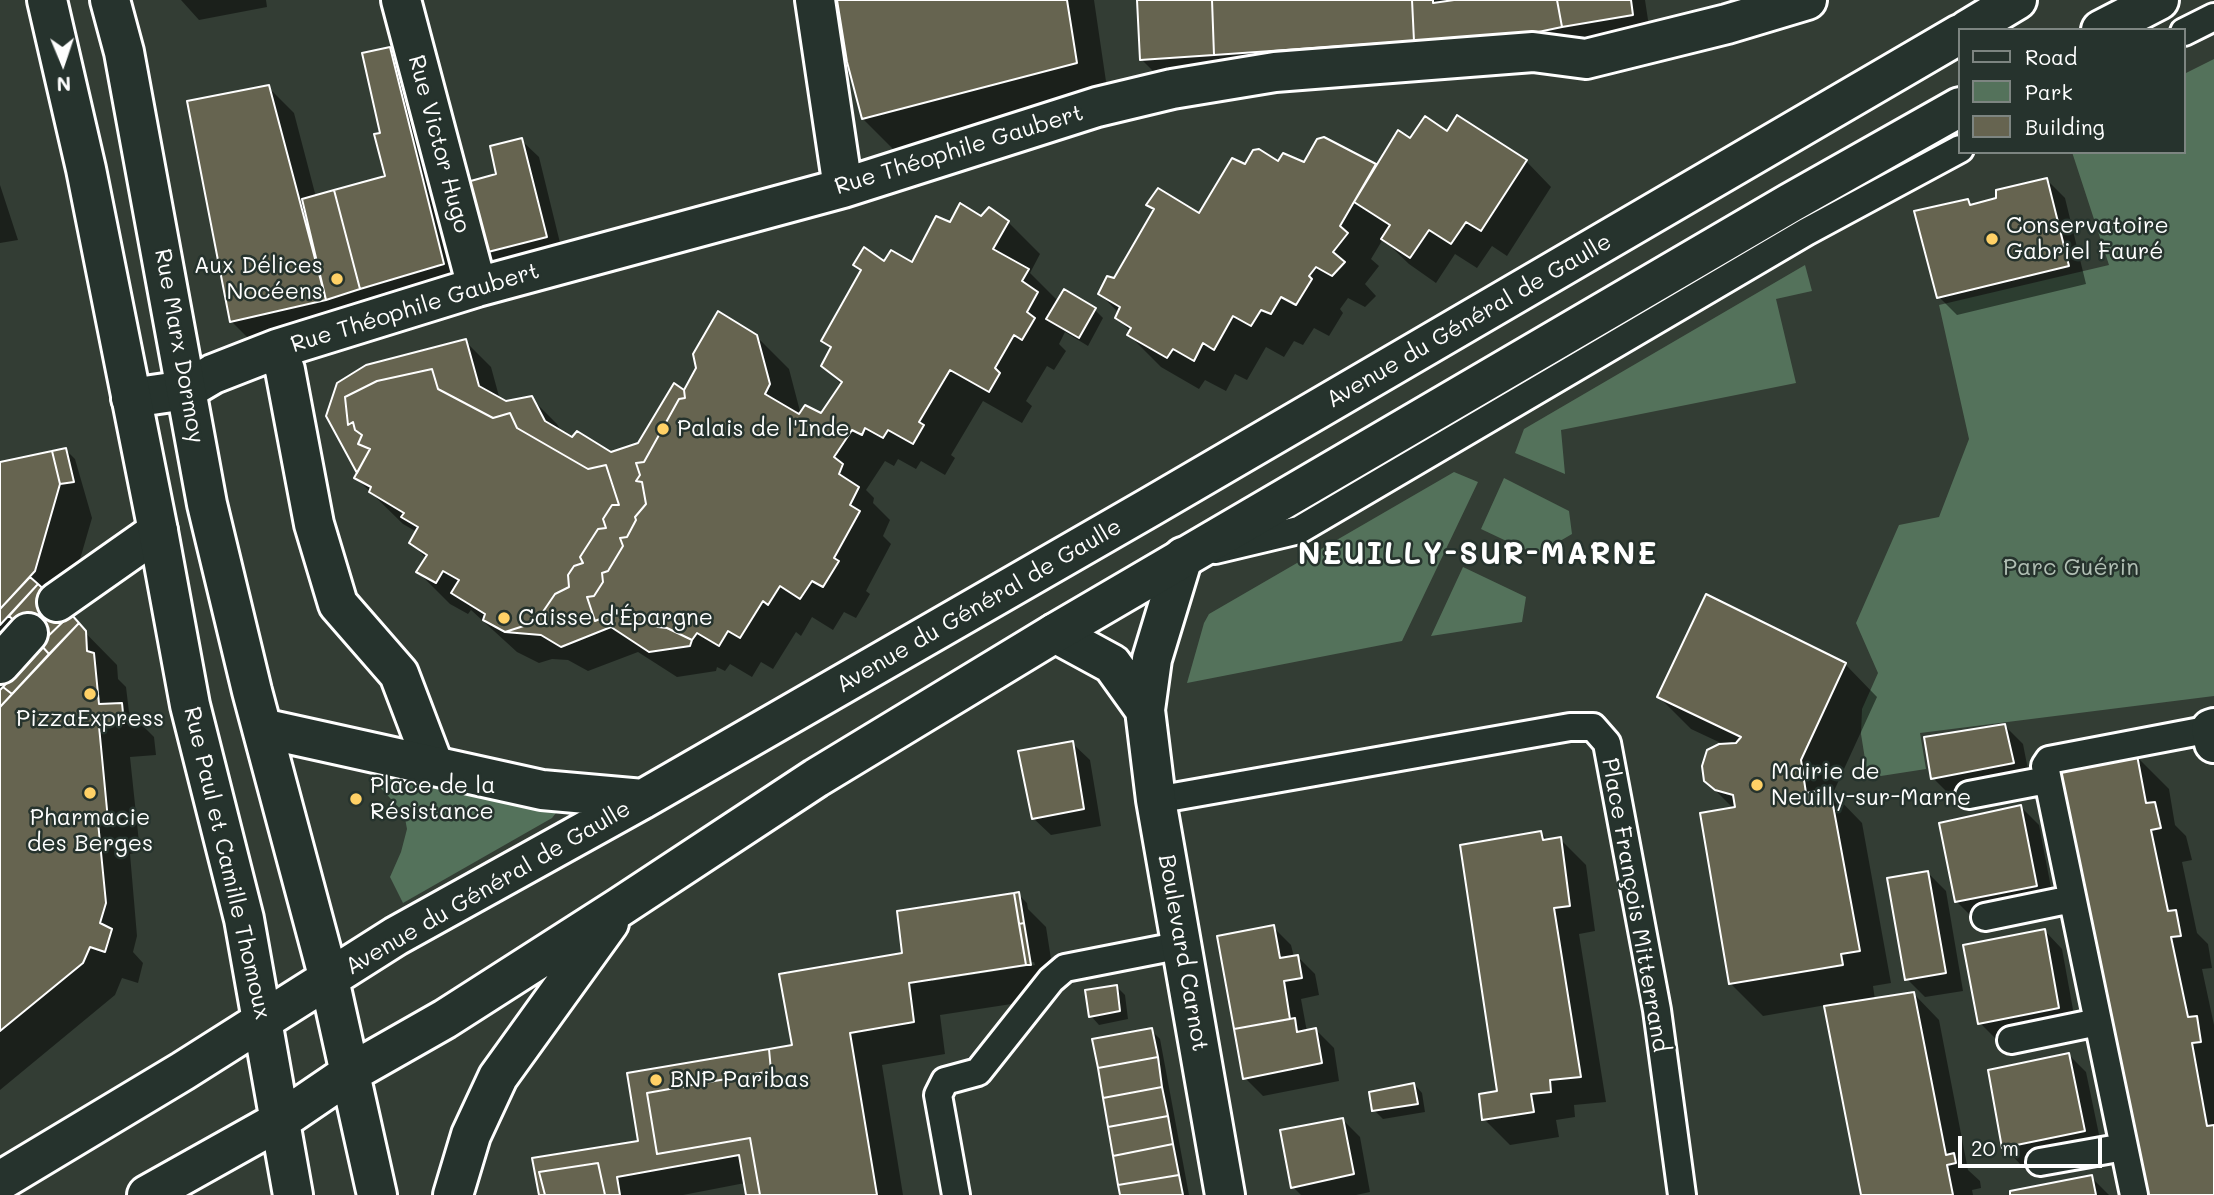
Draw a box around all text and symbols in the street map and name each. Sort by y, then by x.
north arrow [28,28,98,98]
legend [1958,28,2186,154]
text: Road [2025,43,2077,70]
street label: Rue Victor Hugo [402,52,476,236]
text: N [56,72,71,97]
text: Park [2025,78,2073,105]
street label: Rue Théophile Gaubert [831,99,1087,201]
text: Building [2025,113,2105,140]
place label: Conservatoire Gabriel Fauré [2006,212,2169,266]
street label: Avenue du Général de Gaulle [1322,228,1616,414]
marker: Conservatoire Gabriel Fauré [1984,231,2000,247]
street label: Rue Marx Dormoy [148,247,210,445]
place label: Aux Délices Nocéens [194,252,323,306]
street label: Rue Théophile Gaubert [287,257,543,359]
marker: Aux Délices Nocéens [329,271,345,287]
place label: Palais de l'Inde [677,415,850,443]
marker: Palais de l'Inde [655,421,671,437]
street label: Avenue du Général de Gaulle [832,513,1126,699]
district label: NEUILLY-SUR-MARNE [1300,537,1656,573]
park label: Parc Guérin [2003,554,2139,582]
place label: Caisse d'Épargne [518,604,713,632]
marker: Caisse d'Épargne [496,610,512,626]
marker: PizzaExpress [82,686,98,702]
street label: Rue Paul et Camille Thomoux [178,704,276,1022]
place label: PizzaExpress [16,705,164,733]
street label: Place François Mitterrand [1596,756,1674,1054]
place label: Mairie de Neuilly-sur-Marne [1771,758,1971,812]
place label: Place de la Résistance [370,772,496,826]
marker: Mairie de Neuilly-sur-Marne [1749,777,1765,793]
marker: Pharmacie des Berges [82,785,98,801]
marker: Place de la Résistance [348,791,364,807]
street label: Avenue du Général de Gaulle [341,795,635,981]
place label: Pharmacie des Berges [27,804,153,858]
street label: Boulevard Carnot [1152,852,1214,1054]
place label: BNP Paribas [670,1066,810,1094]
marker: BNP Paribas [648,1072,664,1088]
scale bar [1962,1122,2106,1166]
text: 20 m [1971,1134,2019,1161]

